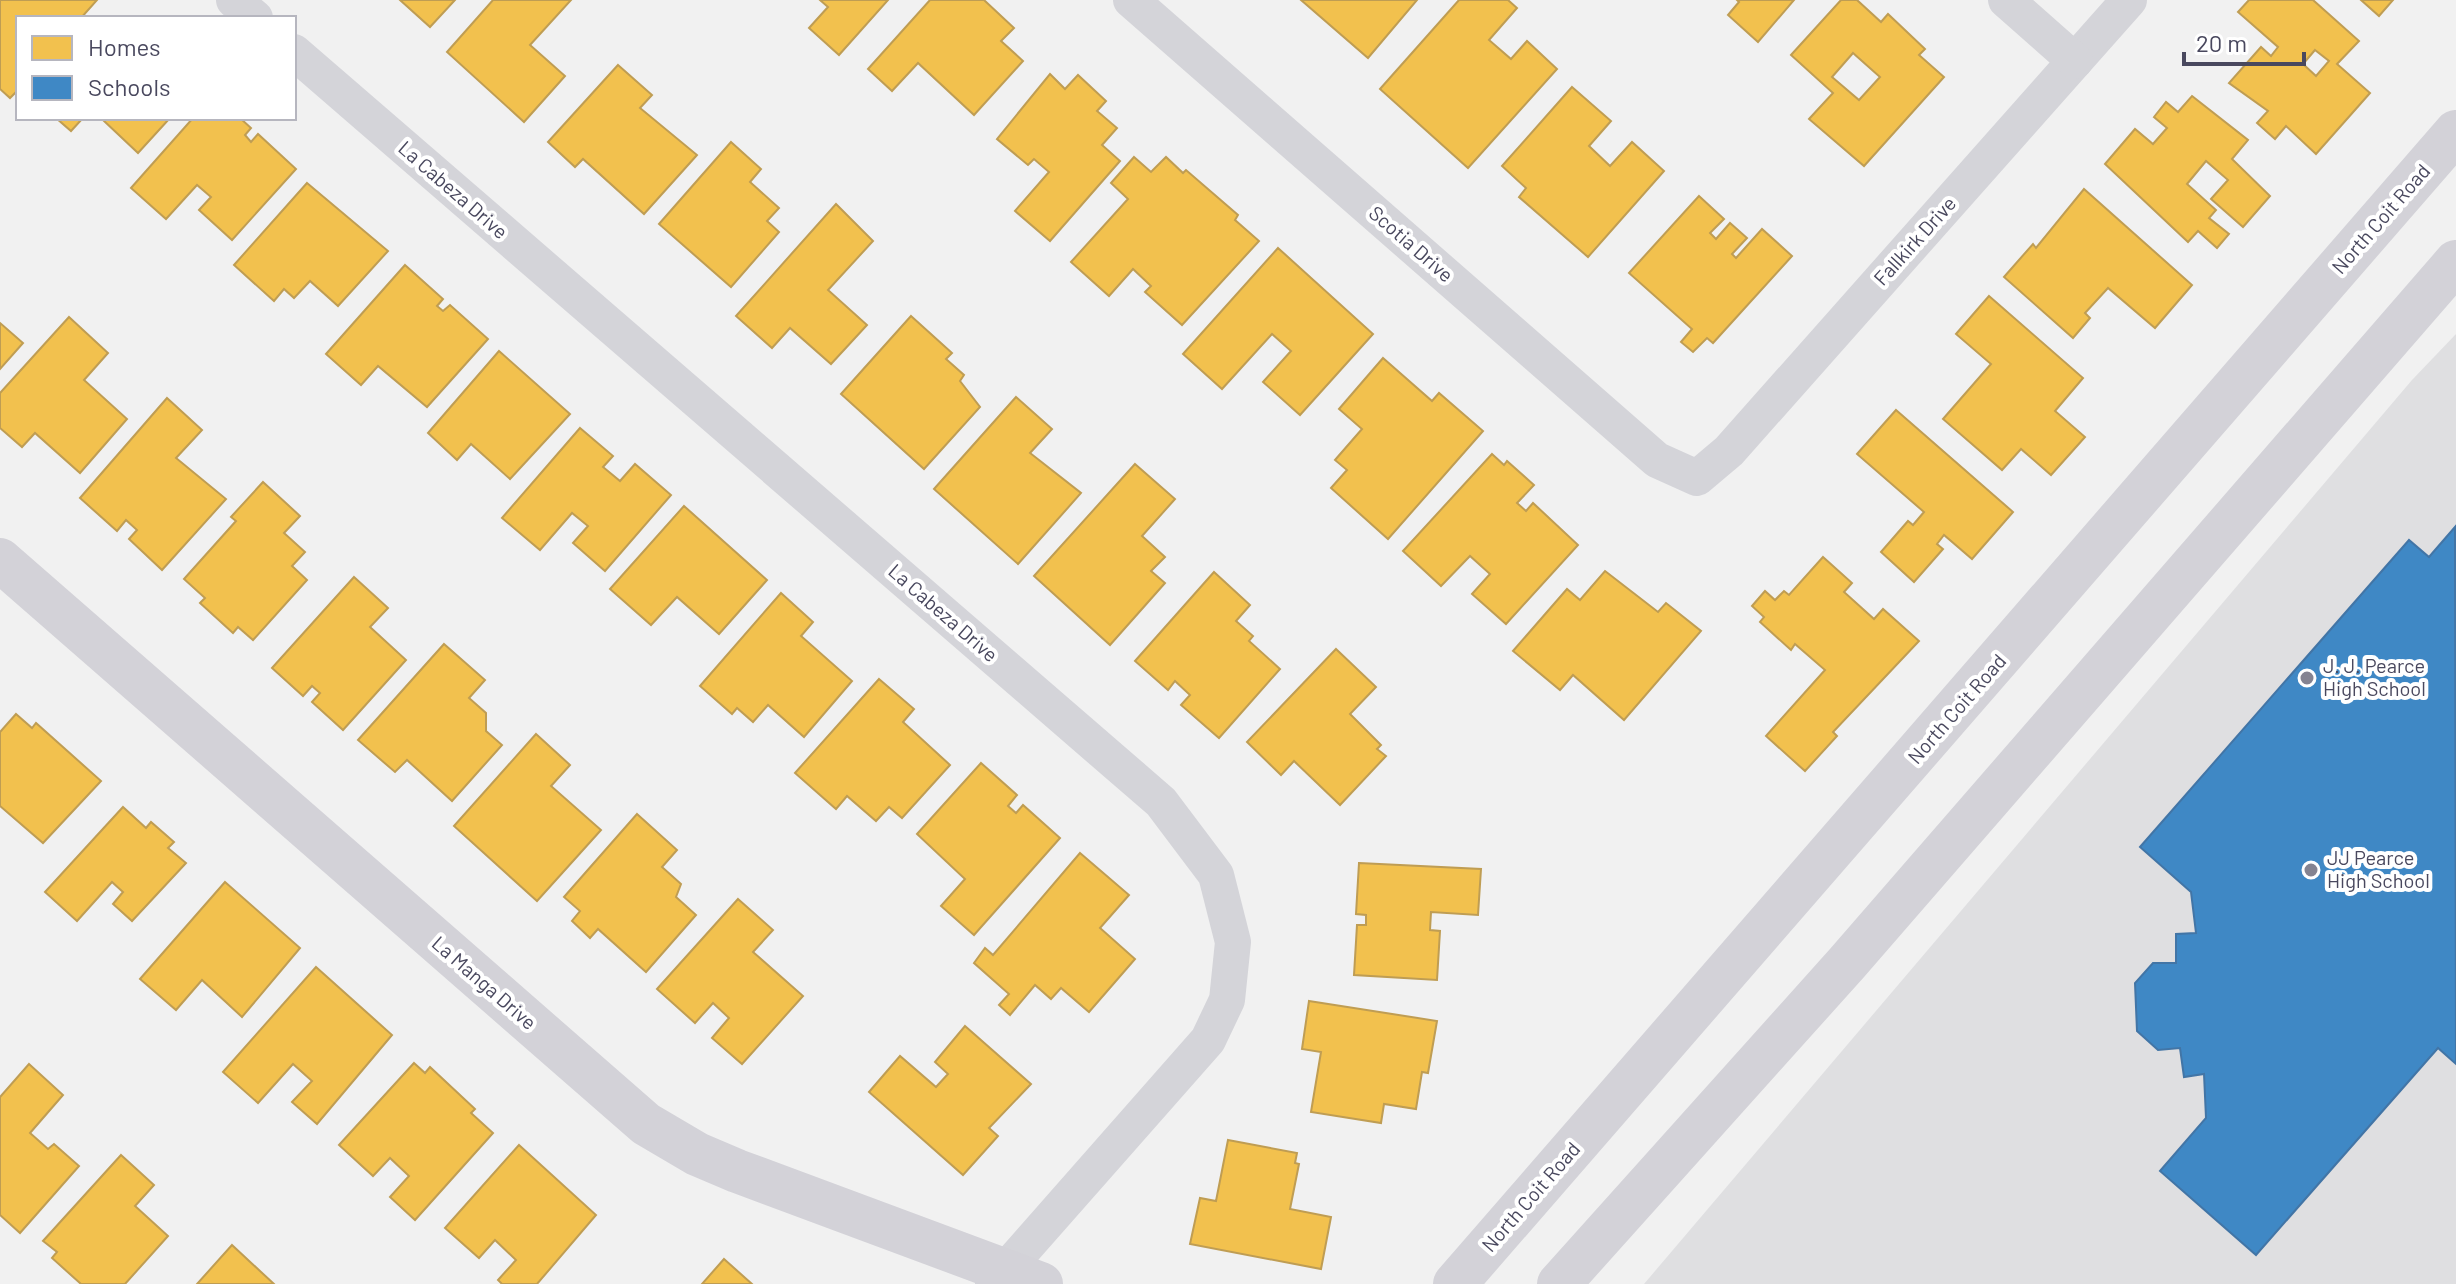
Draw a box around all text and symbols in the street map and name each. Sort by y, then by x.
legend [16,16,296,120]
scale bar [2184,16,2304,66]
text: 20 m [2196,28,2247,57]
text: Homes [88,32,161,61]
text: Schools [88,72,171,101]
street label: La Cabeza Drive [394,135,513,243]
street label: North Coit Road [2326,159,2434,278]
street label: Fallkirk Drive [1868,191,1960,290]
street label: Scotia Drive [1365,200,1459,286]
street label: La Cabeza Drive [884,558,1003,666]
street label: North Coit Road [1902,649,2010,768]
place label: J. J. Pearce High School [2323,653,2426,700]
marker: J. J. Pearce High School [2298,669,2316,687]
place label: JJ Pearce High School [2327,845,2430,892]
marker: JJ Pearce High School [2302,861,2320,879]
street label: La Manga Drive [428,930,542,1034]
street label: North Coit Road [1476,1137,1584,1256]

